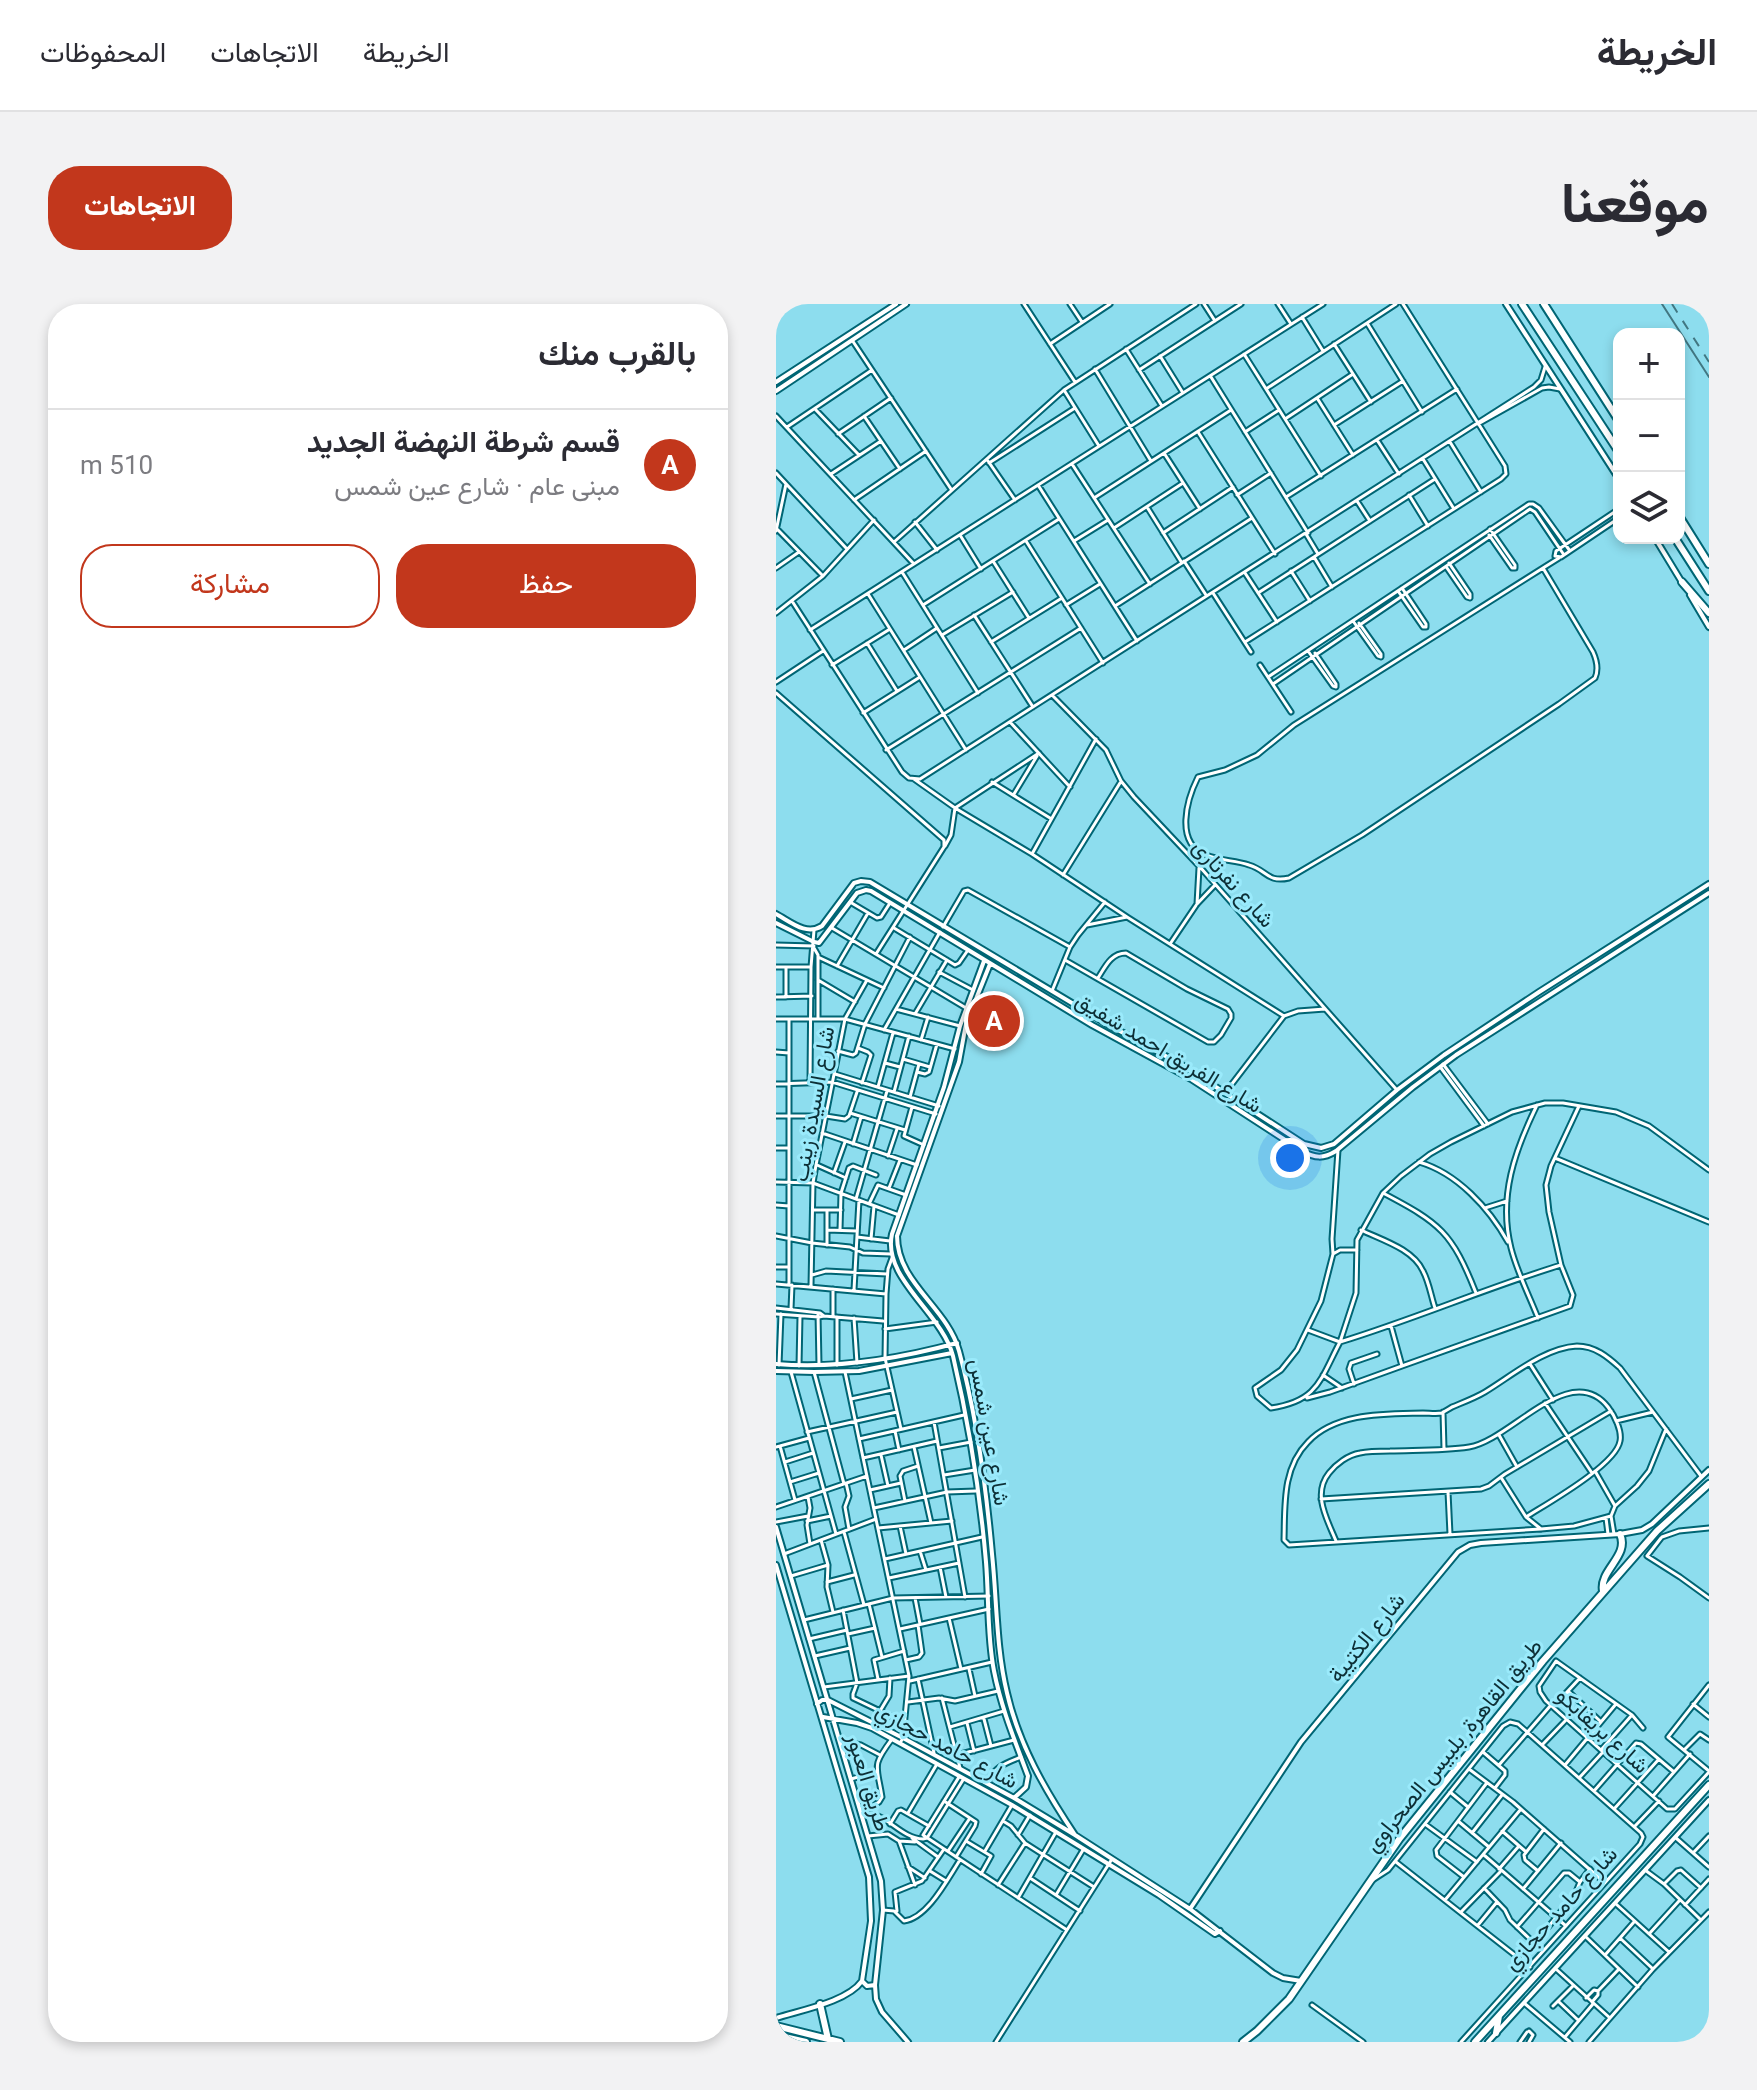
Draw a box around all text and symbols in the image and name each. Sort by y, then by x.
text: الخريطة [1597,30,1717,74]
text: المحفوظات [40,36,166,69]
text: الاتجاهات [210,36,319,69]
text: الخريطة [363,36,449,69]
button: الاتجاهات [48,166,232,250]
text: موقعنا [1561,170,1709,236]
map controls [1613,328,1685,544]
button: + [1613,328,1685,400]
text: بالقرب منك [538,333,696,373]
button: − [1613,400,1685,472]
text: قسم شرطة النهضة الجديد [307,424,620,459]
text: 510 m [80,450,153,480]
text: A [661,450,679,480]
text: مبنى عام · شارع عين شمس [334,471,620,501]
button: layers [1613,472,1685,544]
button: مشاركة [80,544,380,628]
button: حفظ [396,544,696,628]
street label: شارع نفرتارى [1186,834,1280,934]
street label: شارع الفريق احمد شفيق [1070,987,1266,1120]
pin: A [968,991,1020,1051]
street label: شارع السيدة زينب [788,1024,841,1184]
your location [1270,1138,1310,1178]
street label: شارع عين شمس [962,1357,1015,1508]
street label: شارع الكتيبة [1323,1588,1411,1688]
street label: طريق القاهرة, بلبيس الصحراوي [1360,1634,1552,1861]
street label: شارع بريفابكو [1550,1682,1654,1780]
street label: شارع حامد حجازي [868,1697,1022,1799]
street label: طريق العبور [841,1729,895,1834]
street label: شارع حامد حجازي [1498,1841,1627,1979]

